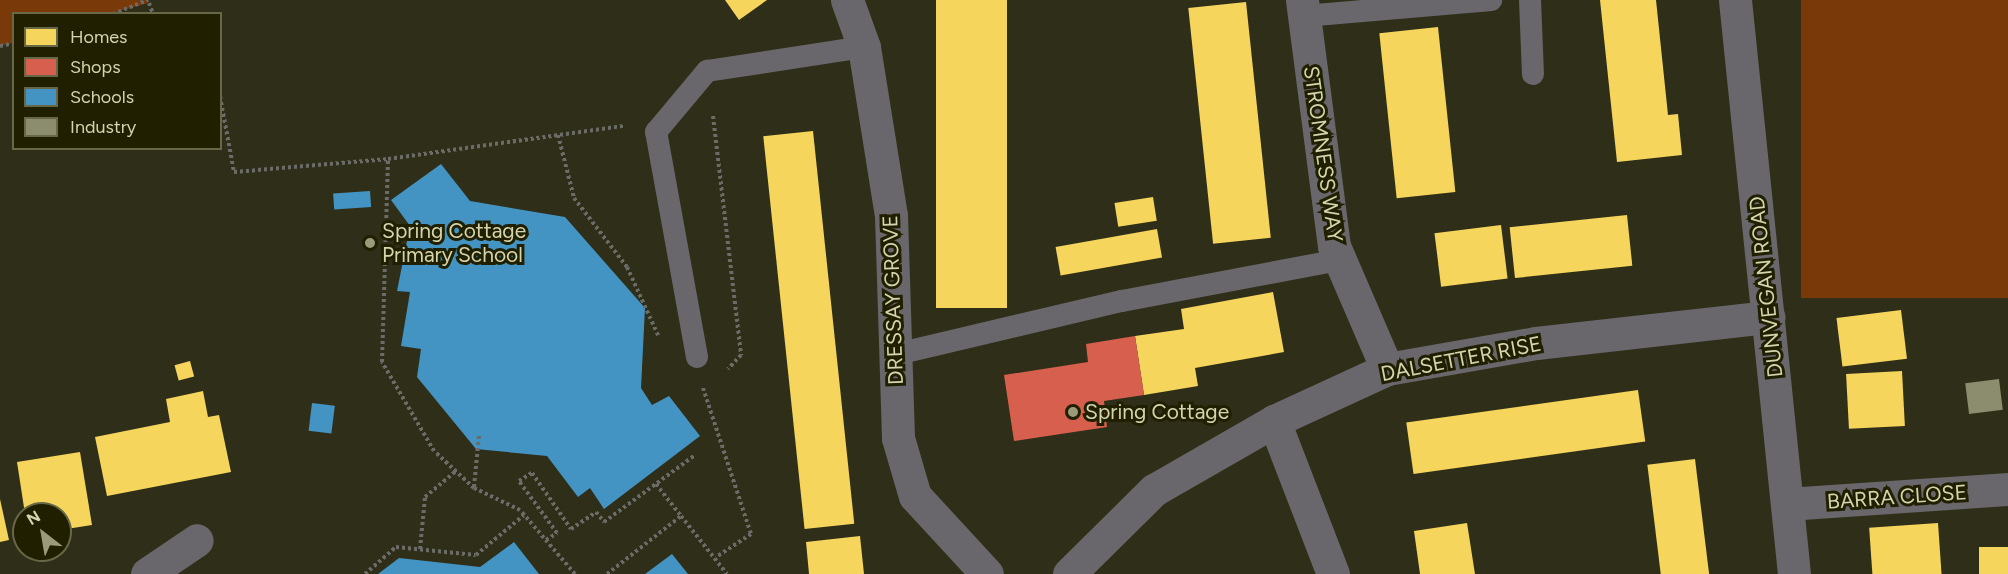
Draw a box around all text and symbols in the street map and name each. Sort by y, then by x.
legend [12,12,222,150]
text: Homes [70,26,128,48]
text: Shops [70,56,121,78]
street label: STROMNESS WAY [1298,64,1348,244]
text: Schools [70,86,134,108]
text: Industry [70,116,136,138]
street label: DUNVEGAN ROAD [1744,195,1788,379]
street label: DRESSAY GROVE [877,215,909,385]
place label: Spring Cottage Primary School [382,218,526,268]
marker: Spring Cottage Primary School [363,236,377,250]
street label: DALSETTER RISE [1379,331,1543,387]
place label: Spring Cottage [1085,399,1229,425]
marker: Spring Cottage [1066,405,1080,419]
street label: BARRA CLOSE [1826,480,1968,514]
north arrow [12,502,72,562]
text: N [23,507,44,529]

